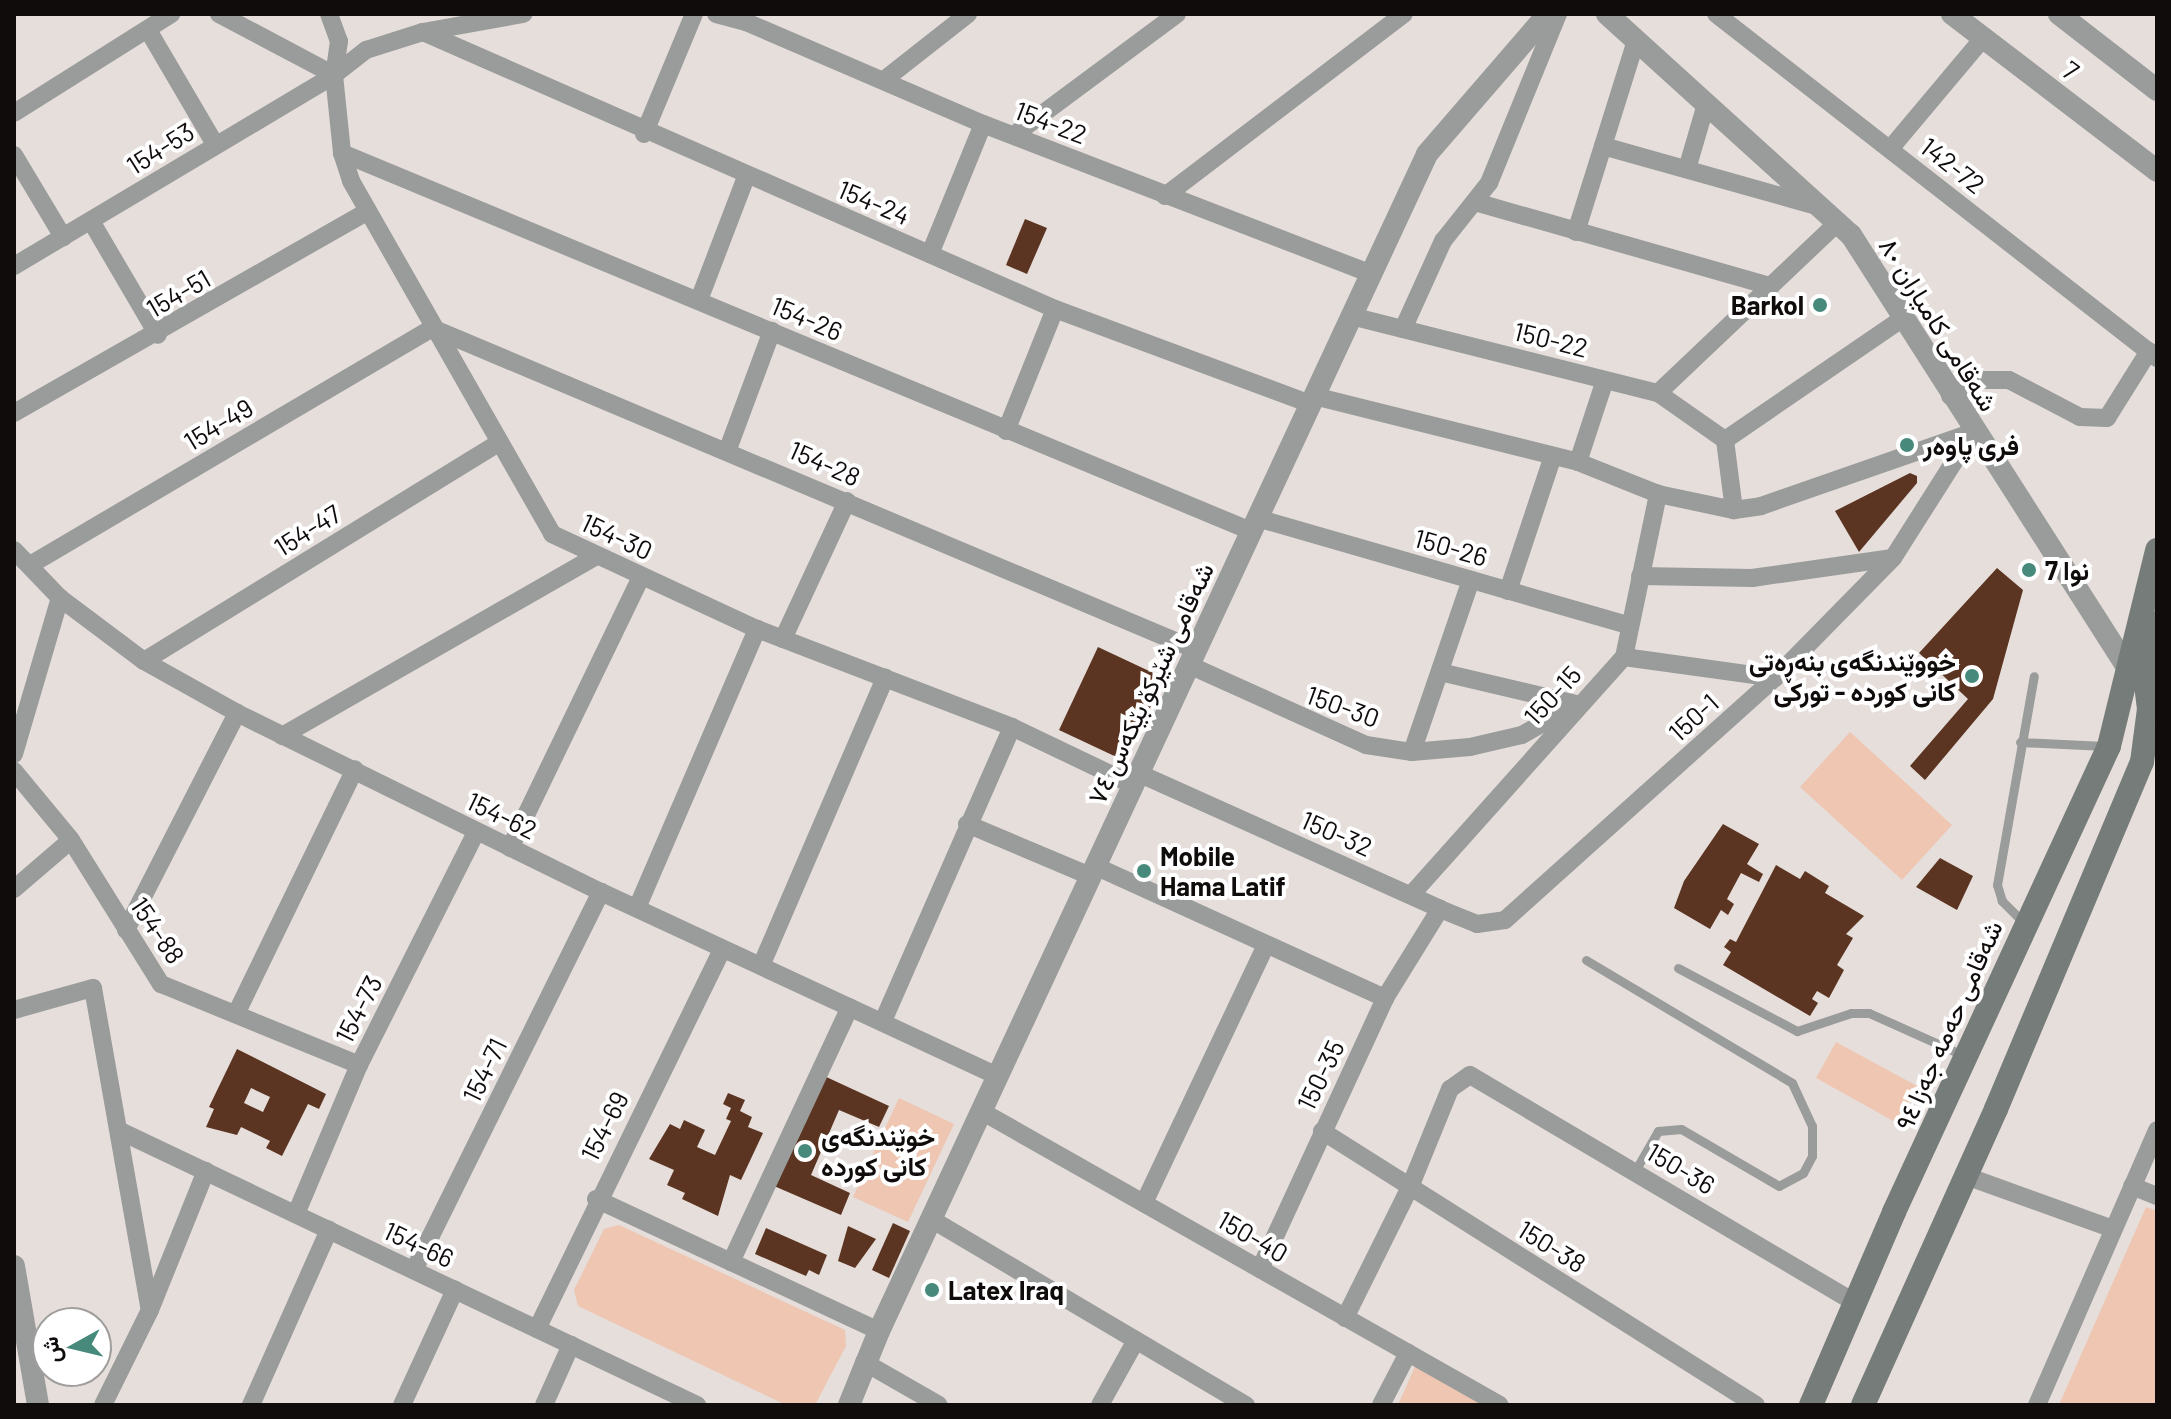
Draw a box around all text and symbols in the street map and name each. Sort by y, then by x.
street label: 7 [2057,54,2085,86]
street label: 154-22 [1010,94,1092,150]
street label: 154-53 [120,115,200,181]
street label: 142-72 [1915,130,1991,200]
street label: 154-24 [833,173,915,231]
street label: شەقامی کامیاران ٨٠ [1873,232,2005,416]
street label: 154-51 [140,262,216,324]
street label: 154-26 [767,289,847,347]
place label: Barkol [1731,289,1804,321]
marker: Barkol [1811,296,1829,314]
street label: 150-22 [1511,315,1591,363]
street label: 154-49 [178,391,258,457]
place label: فری پاوەر [1923,429,2019,461]
street label: 154-28 [785,434,865,492]
marker: فری پاوەر [1898,436,1916,454]
street label: 154-47 [268,497,346,563]
street label: 154-30 [576,506,658,566]
street label: 150-26 [1411,522,1491,572]
place label: نوا 7 [2045,554,2089,586]
street label: شەقامی شێرکۆ بێکەس ٧٤ [1080,557,1220,809]
marker: نوا 7 [2020,561,2038,579]
place label: خووێندنگەی بنەڕەتی کانی کوردە - تورکی [1749,645,1956,706]
street label: 150-15 [1517,659,1587,731]
marker: خووێندنگەی بنەڕەتی کانی کوردە - تورکی [1963,667,1981,685]
street label: 150-30 [1302,678,1384,734]
street label: 150-1 [1662,687,1724,747]
street label: 154-62 [462,785,542,845]
street label: 150-32 [1297,804,1377,862]
place label: Mobile Hama Latif [1160,840,1286,902]
marker: Mobile Hama Latif [1135,862,1153,880]
street label: 154-88 [124,891,192,969]
street label: شەقامی حەمە جەزا ٩٤ [1888,915,2008,1135]
street label: 154-73 [328,970,388,1048]
street label: 154-71 [455,1033,513,1107]
street label: 150-35 [1290,1035,1350,1115]
street label: 154-69 [573,1086,635,1166]
place label: خوێندنگەی کانی کوردە [821,1120,935,1182]
street label: 150-36 [1641,1136,1721,1200]
marker: خوێندنگەی کانی کوردە [796,1142,814,1160]
street label: 150-40 [1212,1203,1294,1269]
street label: 150-38 [1512,1213,1592,1279]
street label: 154-66 [379,1214,459,1274]
place label: Latex Iraq [948,1274,1064,1306]
marker: Latex Iraq [923,1281,941,1299]
north arrow [32,1307,112,1387]
text: ش [36,1335,65,1365]

